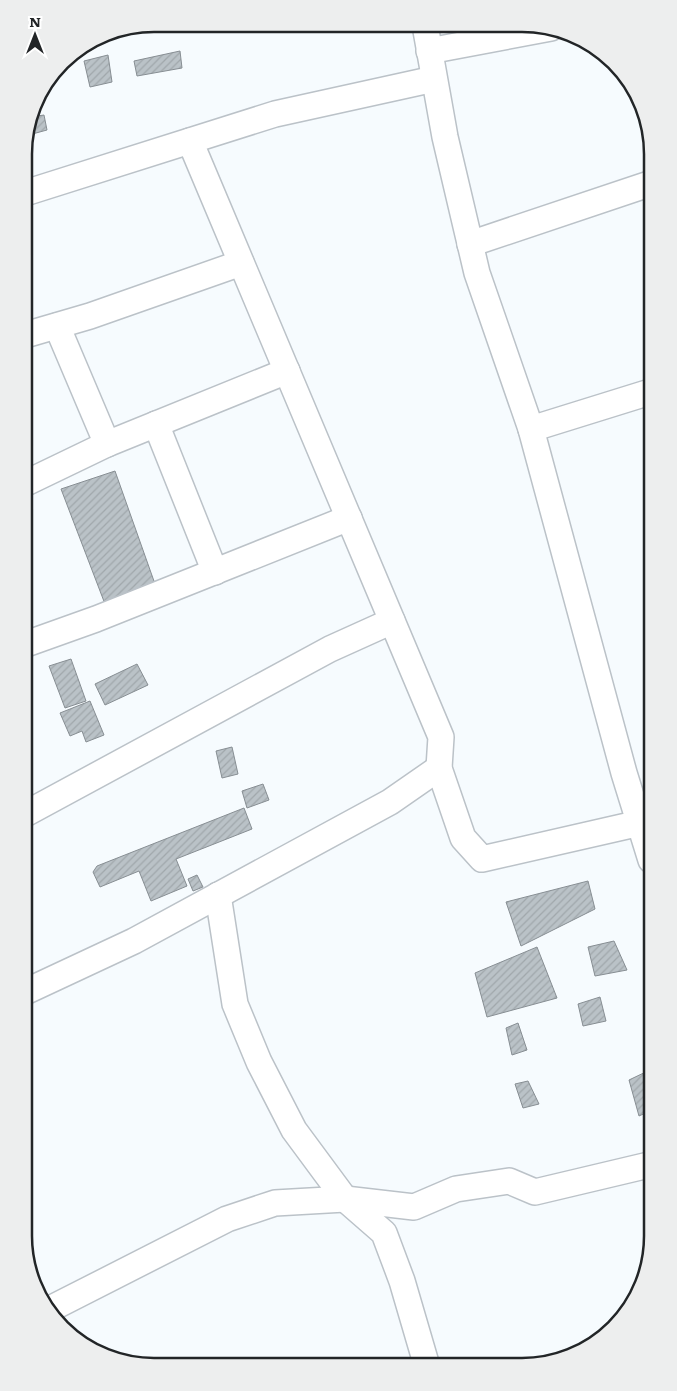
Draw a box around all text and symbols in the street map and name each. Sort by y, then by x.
north arrow [10,10,60,60]
text: N [29,11,41,31]

